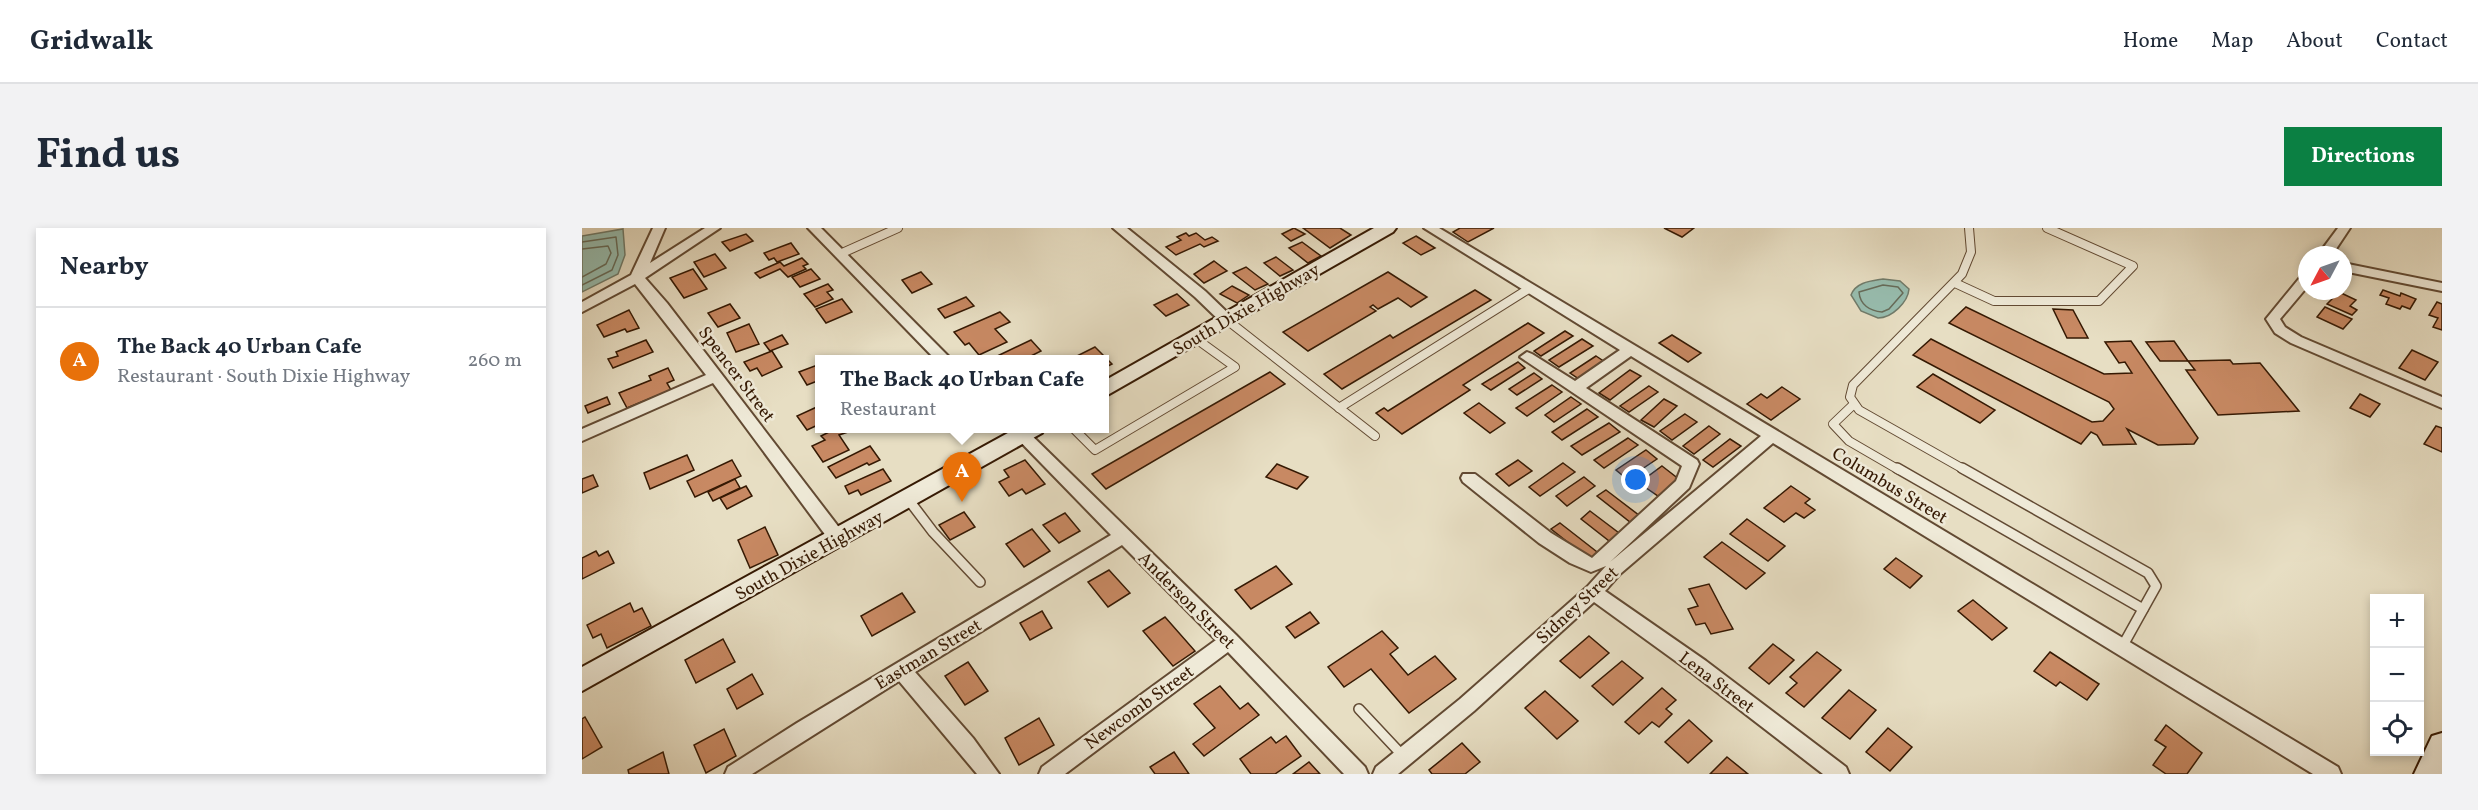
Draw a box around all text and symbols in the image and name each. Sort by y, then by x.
text: Gridwalk [30,22,153,61]
text: Home [2123,27,2178,56]
text: Map [2211,27,2253,56]
text: About [2286,27,2343,56]
text: Contact [2376,27,2448,56]
text: Find us [36,127,180,186]
button: Directions [2284,127,2442,186]
north arrow [2298,246,2352,300]
text: Nearby [60,249,149,285]
street label: South Dixie Highway [1169,258,1325,363]
street label: Spencer Street [691,322,780,428]
text: The Back 40 Urban Cafe [117,332,362,363]
text: A [72,347,87,375]
text: 260 m [467,347,522,375]
popup [815,355,1109,433]
text: Restaurant · South Dixie Highway [117,363,410,391]
text: The Back 40 Urban Cafe [840,365,1084,396]
text: Restaurant [840,396,937,424]
street label: Columbus Street [1827,442,1952,531]
pin: A [942,452,982,502]
your location [1621,465,1650,494]
street label: South Dixie Highway [731,505,889,608]
street label: Anderson Street [1132,547,1240,655]
street label: Sidney Street [1531,561,1625,651]
map controls [2370,594,2424,756]
button: + [2370,594,2424,648]
street label: Eastman Street [871,614,987,697]
street label: Lena Street [1673,646,1759,720]
button: − [2370,648,2424,702]
street label: Newcomb Street [1080,660,1200,756]
button: locate [2370,702,2424,756]

